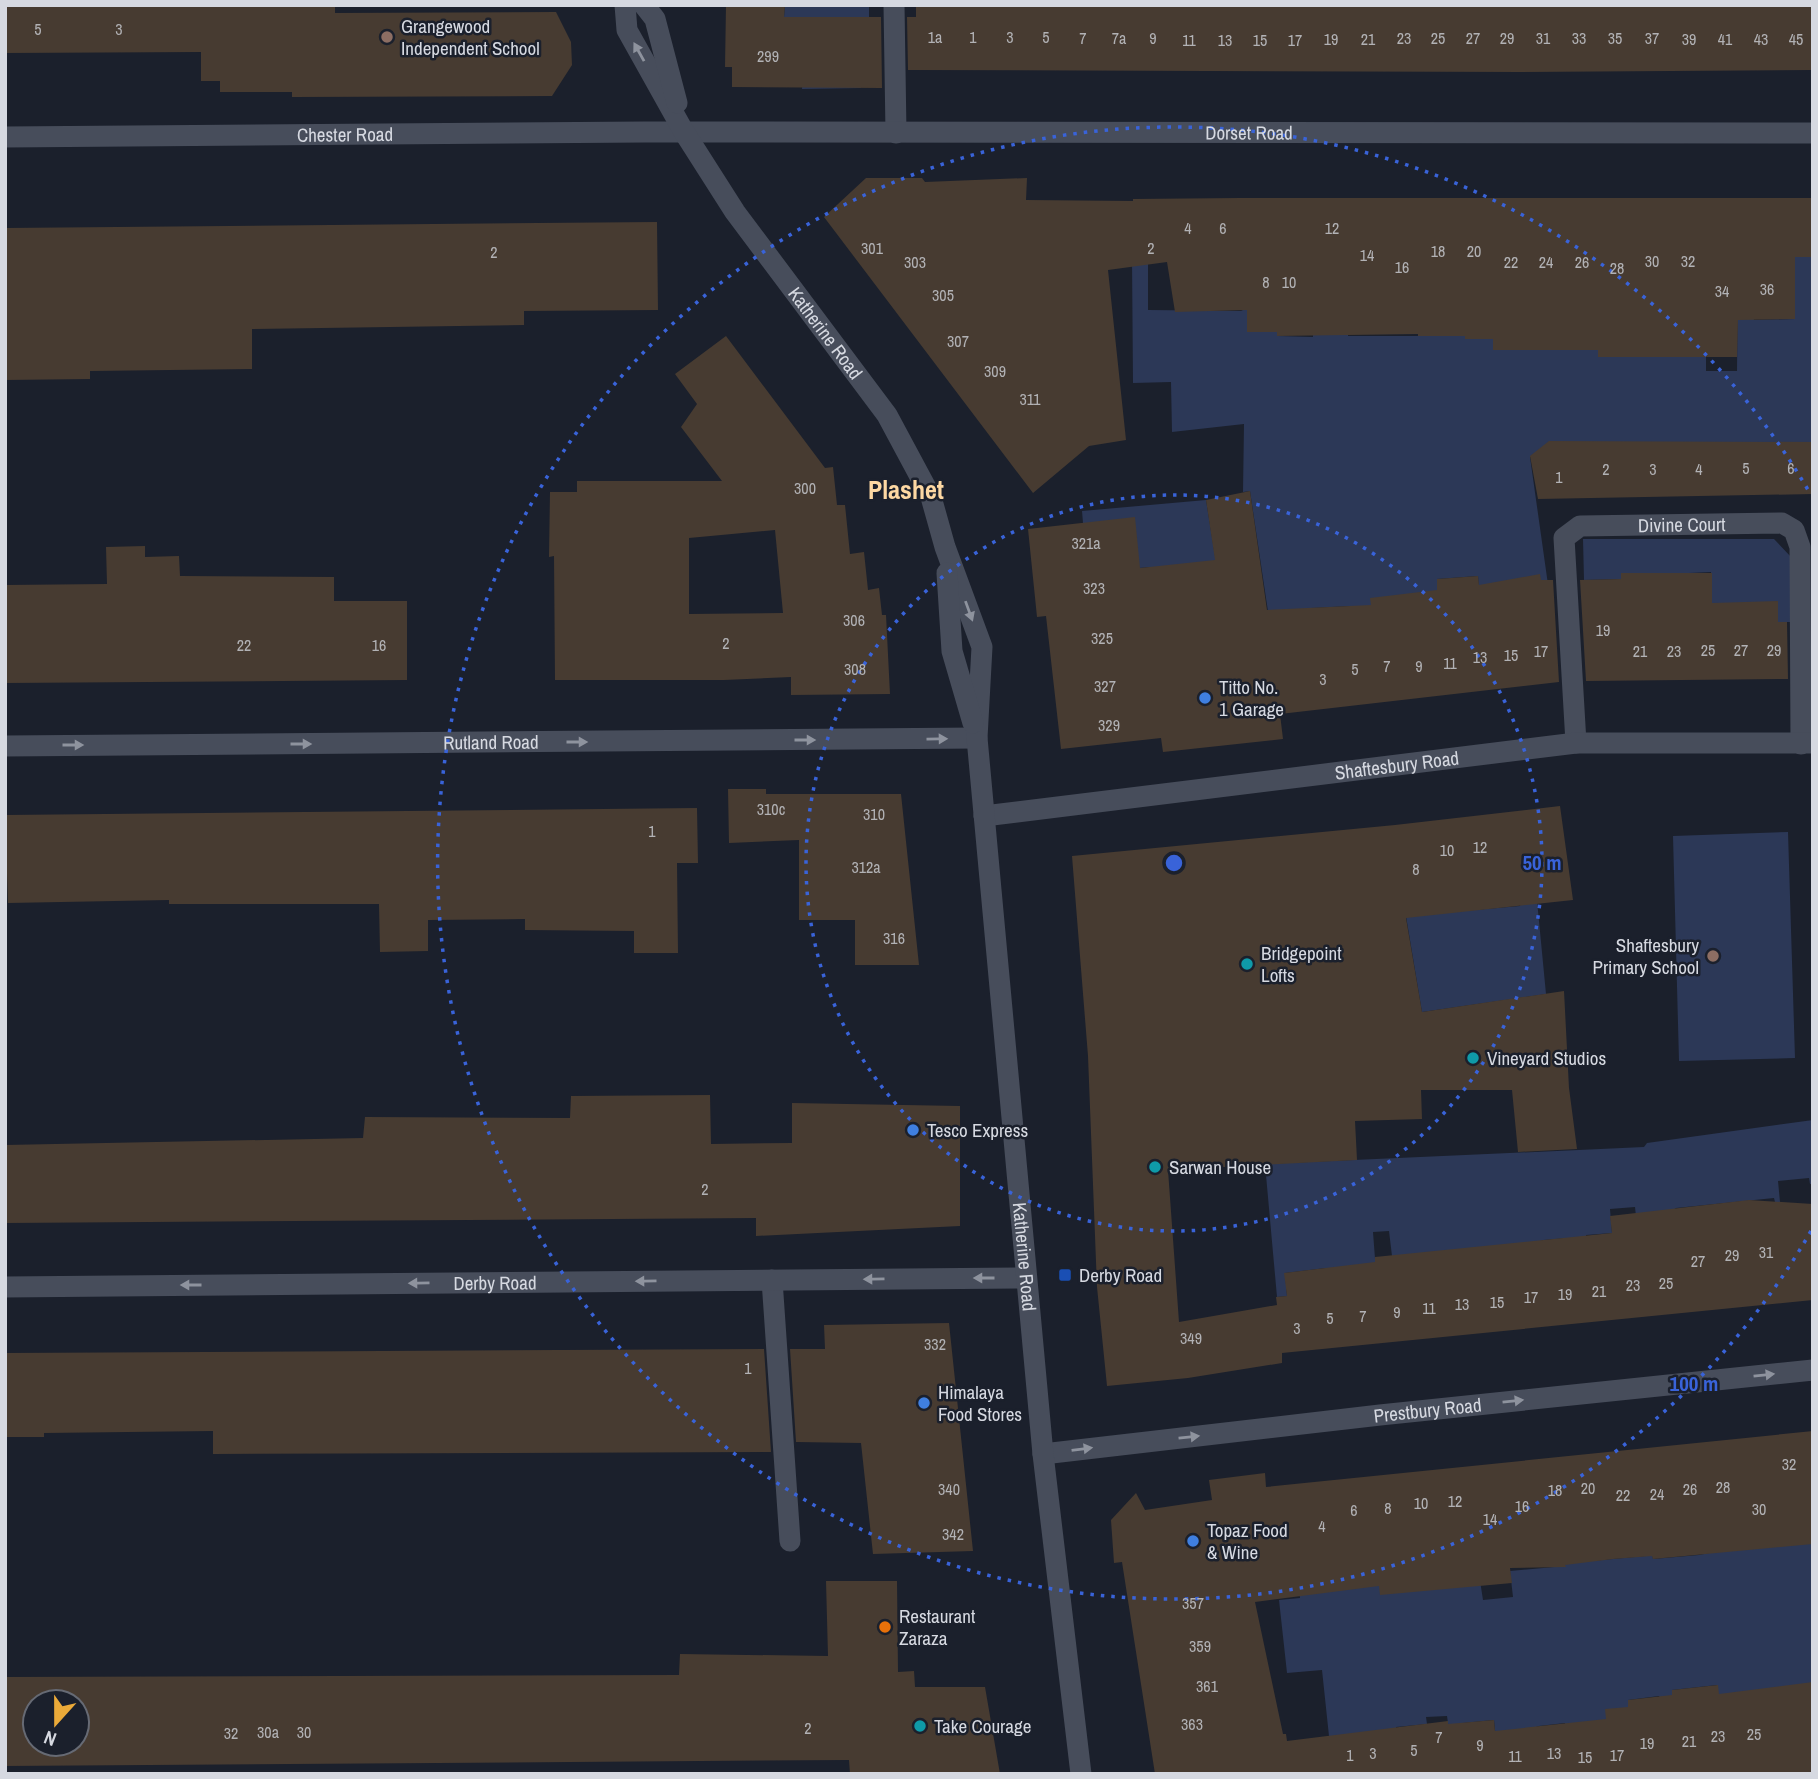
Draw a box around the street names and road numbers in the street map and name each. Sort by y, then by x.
street label: Dorset Road [1205,119,1293,146]
street label: Chester Road [297,121,393,148]
street label: Katherine Road [782,282,869,385]
street label: Divine Court [1638,511,1726,538]
street label: Rutland Road [443,729,539,755]
street label: Shaftesbury Road [1333,745,1460,786]
street label: Katherine Road [1007,1201,1043,1312]
street label: Derby Road [453,1269,537,1296]
street label: Prestbury Road [1372,1392,1483,1429]

